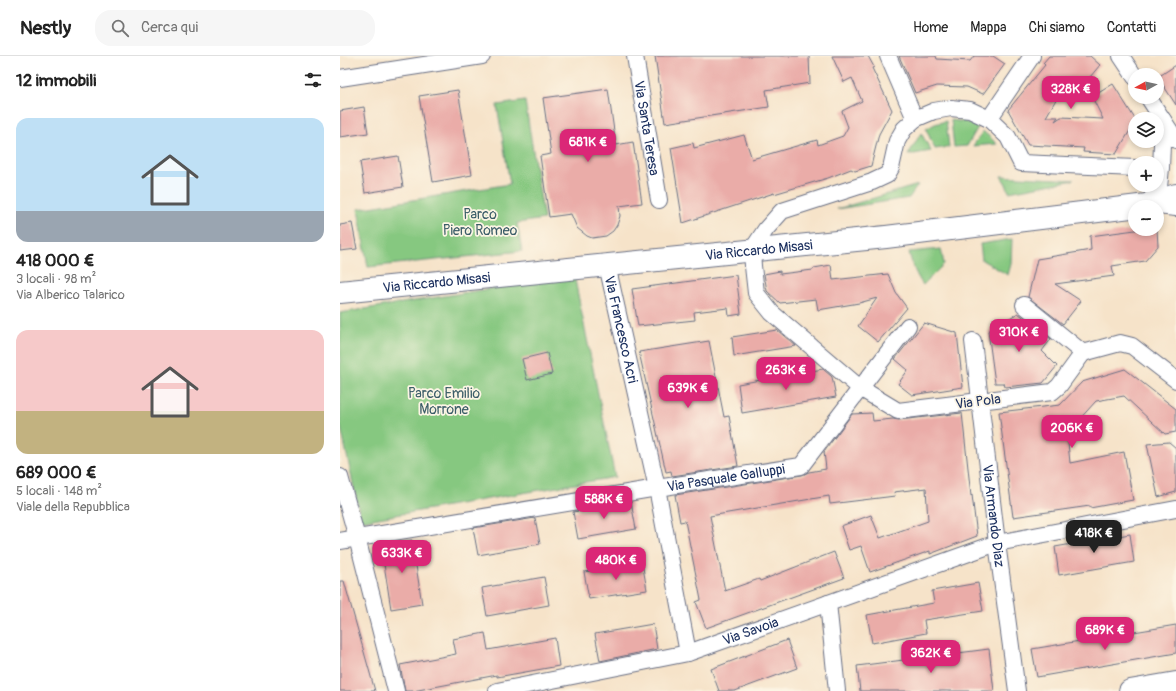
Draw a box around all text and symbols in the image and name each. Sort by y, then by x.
search box [95,10,375,46]
text: Nestly [20,16,71,40]
icon: search [109,17,131,39]
text: Cerca qui [141,18,198,37]
text: Home [913,19,948,36]
text: Mappa [970,19,1007,36]
text: Chi siamo [1029,19,1085,36]
text: Contatti [1107,19,1156,36]
north arrow [1128,68,1164,104]
map controls [1128,68,1164,236]
icon: filters [302,69,324,91]
text: 12 immobili [16,70,96,91]
pin: 328K € [1038,76,1104,110]
street label: Via Santa Teresa [630,79,663,177]
text: 328K € [1051,81,1091,97]
button: layers [1128,112,1164,148]
pin: 681K € [555,129,621,163]
text: 681K € [569,134,607,150]
icon: home [134,144,206,216]
button: + [1128,156,1164,192]
button: − [1128,200,1164,236]
park label: Parco Piero Romeo [443,206,518,239]
street label: Via Riccardo Misasi [704,236,814,264]
text: 418 000 € [16,250,95,271]
street label: Via Riccardo Misasi [382,269,492,297]
text: 3 locali · 98 m² [16,271,96,287]
street label: Via Francesco Acri [601,274,641,385]
text: Via Alberico Talarico [16,287,125,303]
pin: 310K € [986,319,1052,353]
text: 310K € [999,324,1039,340]
icon: home [134,356,206,428]
pin: 263K € [753,357,819,391]
text: 263K € [765,362,807,378]
pin: 639K € [655,375,721,409]
text: 639K € [668,380,708,396]
park label: Parco Emilio Morrone [408,385,480,418]
street label: Via Pola [954,390,1002,413]
pin: 206K € [1039,415,1105,449]
text: 206K € [1051,420,1093,436]
street label: Via Pasquale Galluppi [666,461,787,495]
text: 689 000 € [16,462,97,483]
street label: Via Armando Diaz [979,464,1008,568]
text: 5 locali · 148 m² [16,483,102,499]
pin: 588K € [571,486,637,520]
text: 588K € [584,491,624,507]
text: Viale della Repubblica [16,499,130,515]
pin: 418K € [1061,520,1127,554]
text: 418K € [1075,525,1113,541]
pin: 633K € [369,540,435,574]
text: 633K € [381,545,423,561]
pin: 480K € [583,547,649,581]
text: 480K € [595,552,637,568]
street label: Via Savoia [720,614,781,649]
pin: 689K € [1072,617,1138,651]
text: 689K € [1085,622,1125,638]
pin: 362K € [898,640,964,674]
text: 362K € [910,645,952,661]

